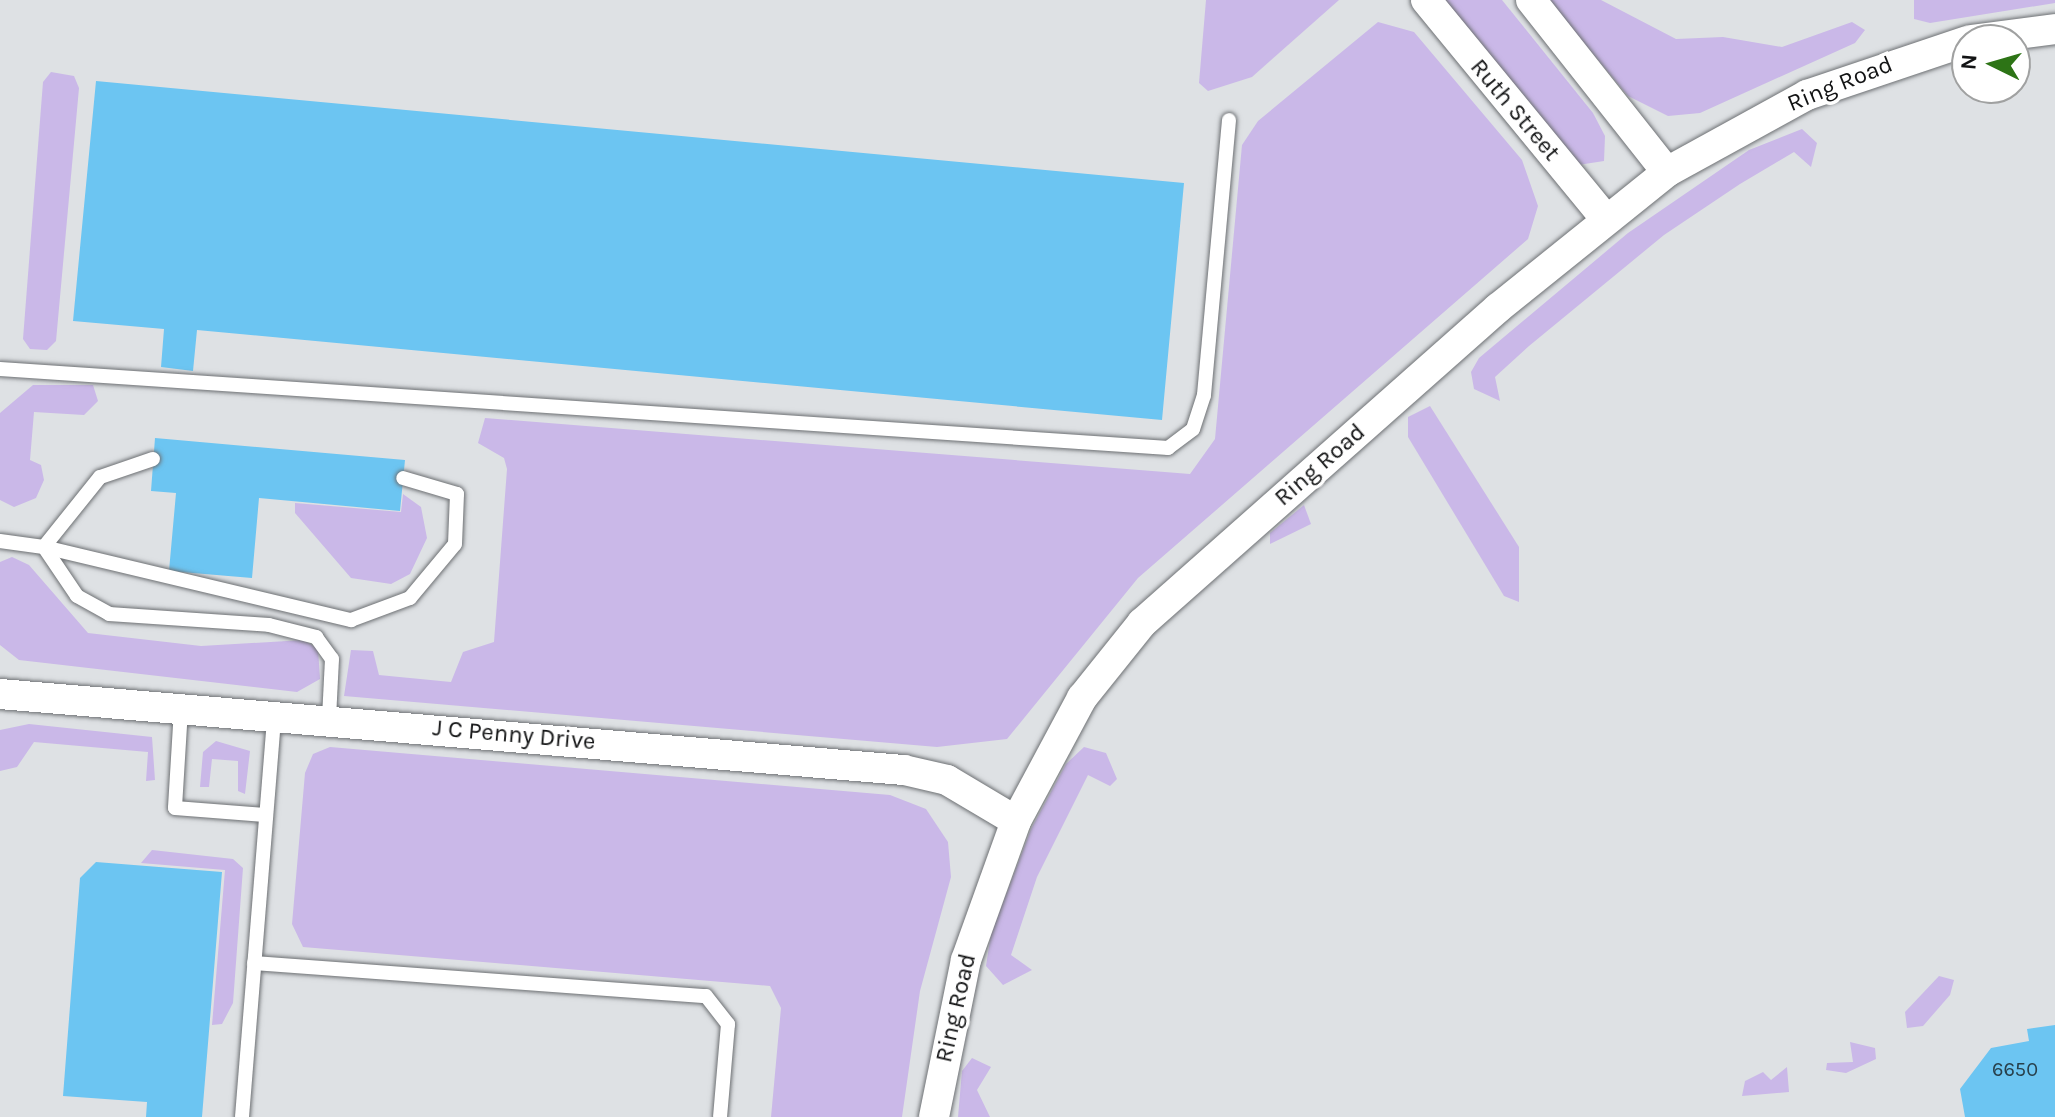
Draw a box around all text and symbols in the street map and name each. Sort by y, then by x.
north arrow [1951,24,2031,104]
street label: Ring Road [1783,50,1897,118]
street label: Ruth Street [1464,53,1566,167]
text: N [1955,53,1983,71]
street label: Ring Road [1269,418,1371,512]
street label: J C Penny Drive [431,714,597,756]
street label: Ring Road [930,951,982,1065]
house number: 6650 [1992,1057,2038,1081]

